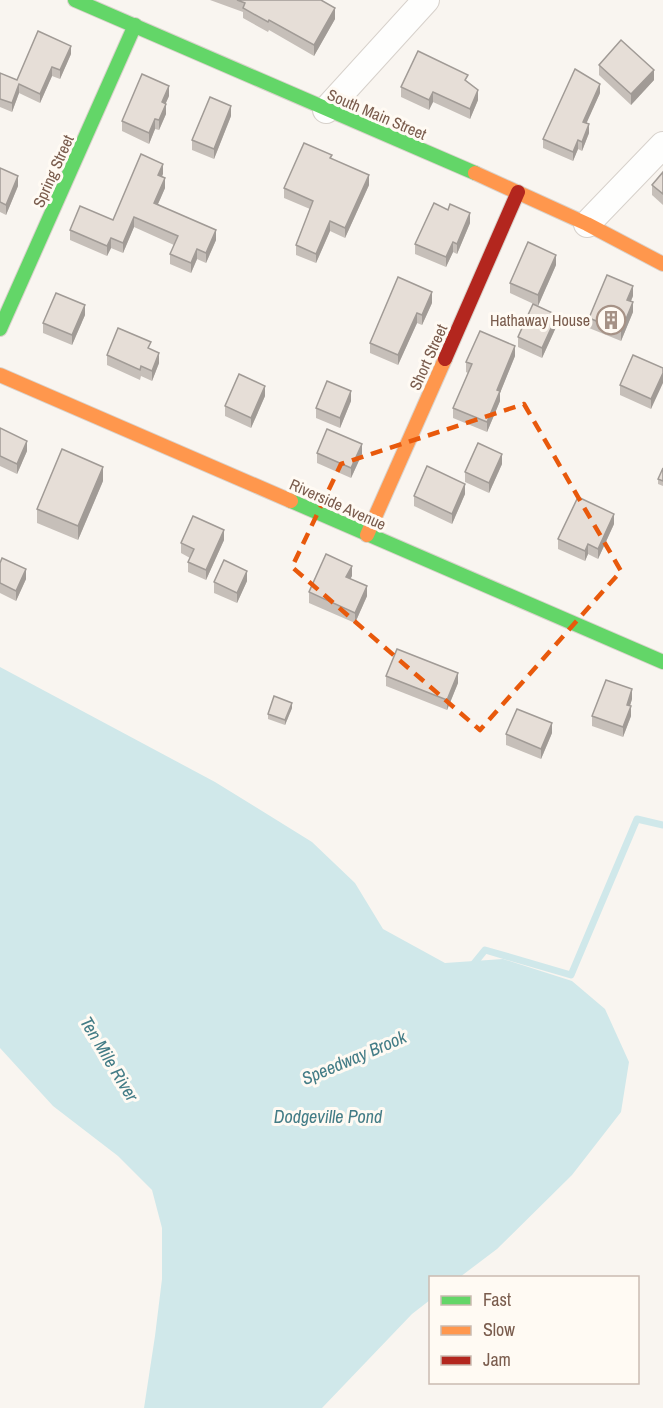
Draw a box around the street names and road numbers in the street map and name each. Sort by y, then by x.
street label: South Main Street [324,83,430,145]
street label: Spring Street [27,131,79,211]
street label: Short Street [404,320,452,393]
street label: Riverside Avenue [286,473,390,535]

